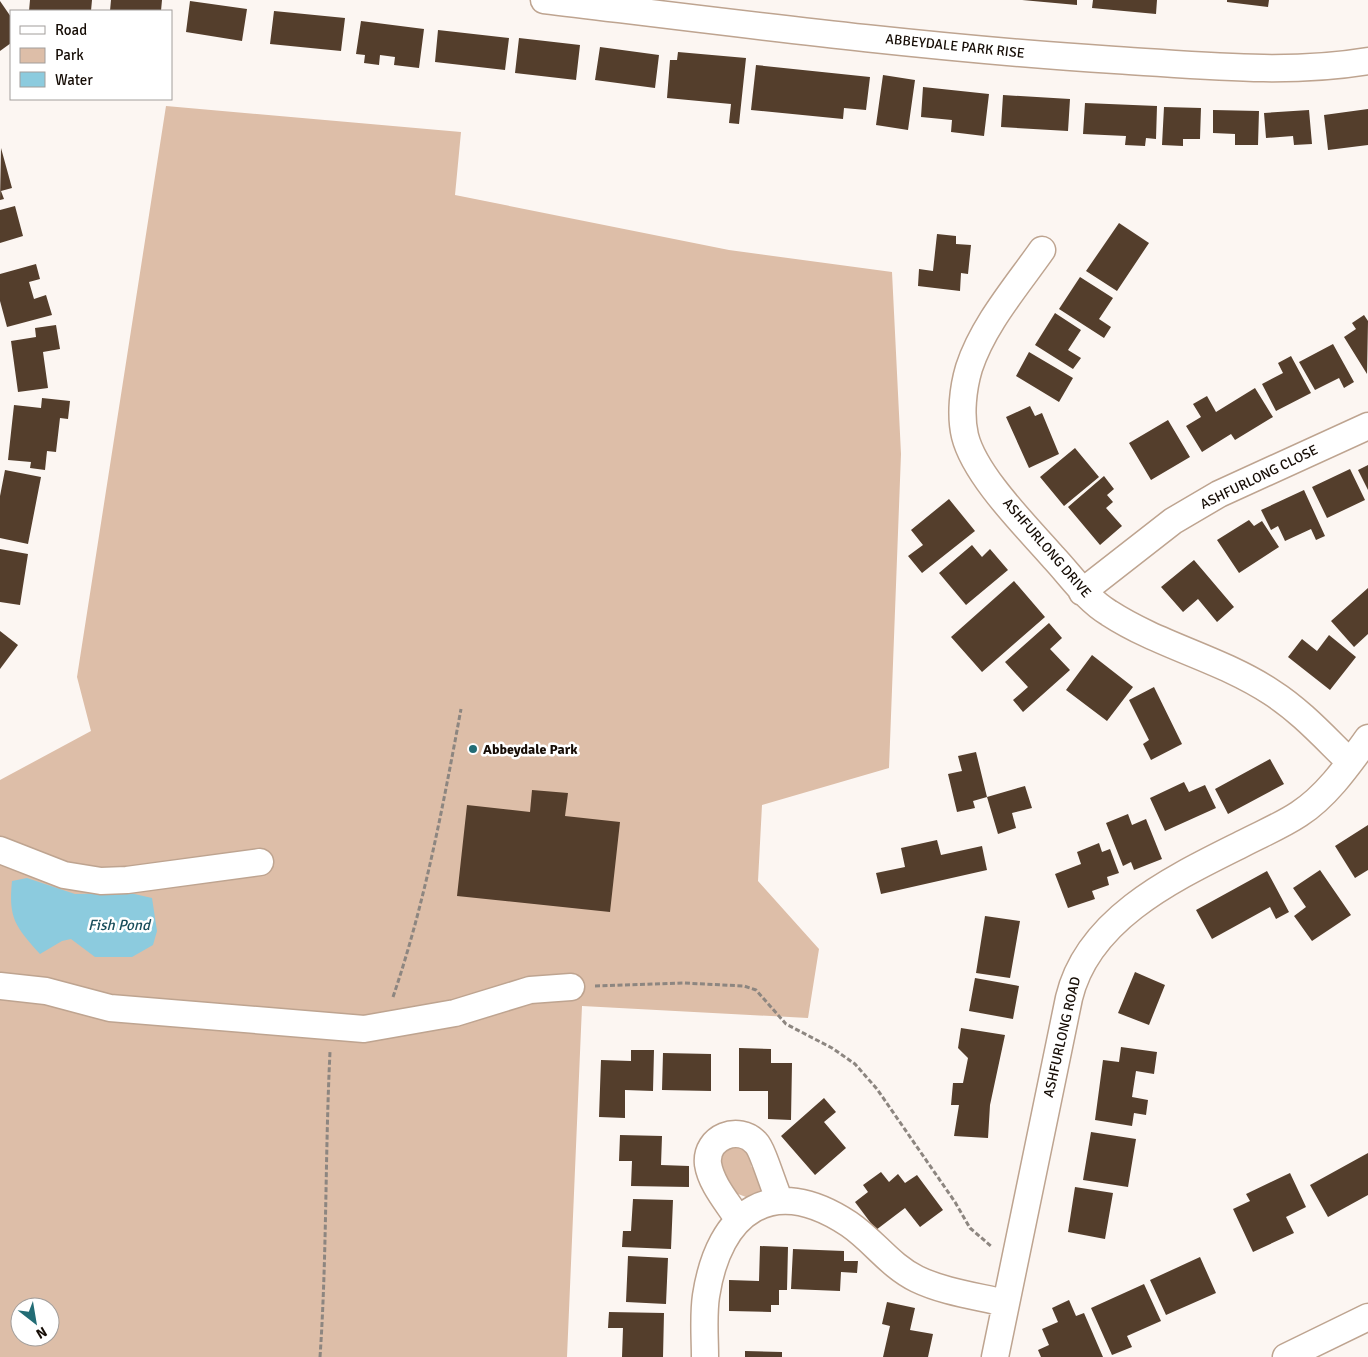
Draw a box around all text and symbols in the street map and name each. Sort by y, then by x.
legend [10,10,172,100]
text: Road [55,21,87,39]
street label: ABBEYDALE PARK RISE [885,30,1025,62]
text: Park [55,46,84,64]
text: Water [55,71,93,89]
street label: ASHFURLONG CLOSE [1197,441,1321,513]
street label: ASHFURLONG DRIVE [999,495,1095,601]
place label: Abbeydale Park [483,741,578,758]
marker: Abbeydale Park [467,743,479,755]
water label: Fish Pond [88,916,152,934]
street label: ASHFURLONG ROAD [1040,975,1084,1099]
north arrow [10,1297,60,1347]
text: N [33,1323,50,1343]

